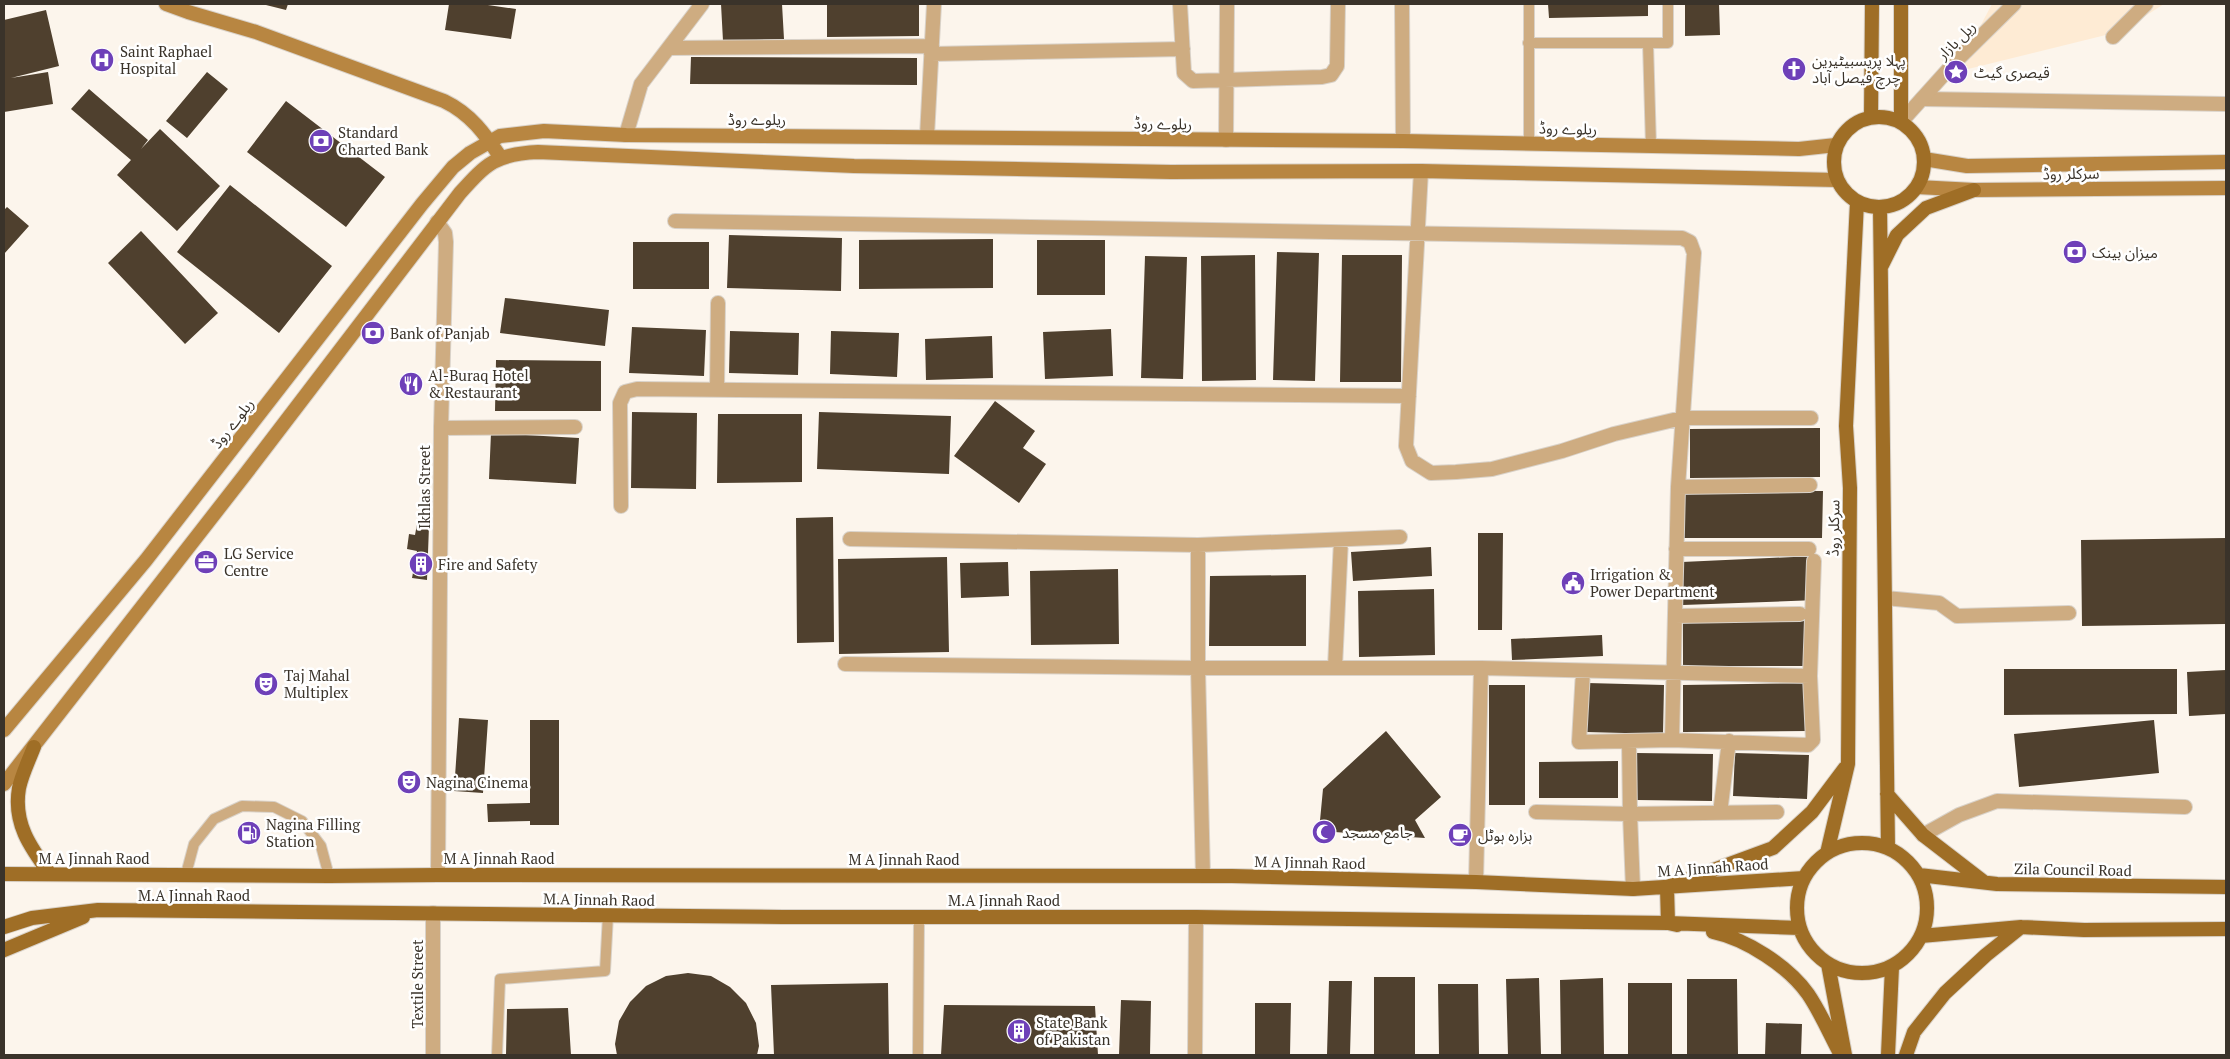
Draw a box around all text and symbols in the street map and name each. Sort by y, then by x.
street label: ریل بازار [1932,16,1980,64]
place label: Saint Raphael Hospital [120,41,212,78]
hospital icon: Saint Raphael Hospital [89,47,115,73]
place label: پہلا پریسبیٹیرین چرچ فیصل آباد [1812,50,1906,90]
church icon: پہلا پریسبیٹیرین چرچ فیصل آباد [1781,56,1807,82]
place icon: قیصری گیٹ [1943,59,1969,85]
place label: قیصری گیٹ [1974,62,2050,82]
street label: ریلوے روڈ [728,109,786,129]
street label: ریلوے روڈ [1134,112,1192,134]
street label: ریلوے روڈ [1539,117,1597,139]
place label: Standard Charted Bank [338,122,429,159]
bank icon: Standard Charted Bank [308,128,334,154]
street label: سرکلر روڈ [2042,163,2100,183]
bank icon: میزان بینک [2062,239,2088,265]
place label: میزان بینک [2092,242,2158,262]
bank icon: Bank of Panjab [360,320,386,346]
place label: Bank of Panjab [390,323,490,343]
place label: Al-Buraq Hotel & Restaurant [428,365,529,402]
restaurant icon: Al-Buraq Hotel & Restaurant [398,371,424,397]
street label: ریلوے روڈ [206,394,258,452]
street label: Ikhlas Street [414,445,434,529]
street label: سرکلر روڈ [1823,499,1843,557]
place label: LG Service Centre [224,543,294,580]
office icon: LG Service Centre [193,549,219,575]
building icon: Fire and Safety [408,551,434,577]
place label: Fire and Safety [438,554,538,574]
place label: Irrigation & Power Department [1590,564,1715,601]
public building icon: Irrigation & Power Department [1560,570,1586,596]
place label: Taj Mahal Multiplex [284,665,350,702]
theatre icon: Taj Mahal Multiplex [253,671,279,697]
theatre icon: Nagina Cinema [396,769,422,795]
place label: Nagina Cinema [426,772,529,792]
place label: Nagina Filling Station [266,814,361,851]
mosque icon: جامع مسجد [1311,819,1337,845]
fuel station icon: Nagina Filling Station [236,820,262,846]
place label: جامع مسجد [1342,822,1413,845]
cafe icon: ہزارہ ہوٹل [1447,822,1473,848]
place label: ہزارہ ہوٹل [1478,825,1532,845]
street label: M A Jinnah Raod [38,848,150,868]
street label: M A Jinnah Raod [443,848,555,868]
street label: M A Jinnah Raod [848,849,960,869]
street label: M A Jinnah Raod [1254,851,1366,873]
street label: M A Jinnah Raod [1657,853,1769,881]
street label: Zila Council Road [2014,858,2132,880]
street label: M.A Jinnah Raod [138,885,250,905]
street label: M.A Jinnah Raod [543,888,655,910]
street label: M.A Jinnah Raod [948,890,1060,910]
street label: Textile Street [407,939,427,1029]
place label: State Bank of Pakistan [1036,1012,1110,1049]
building icon: State Bank of Pakistan [1006,1018,1032,1044]

